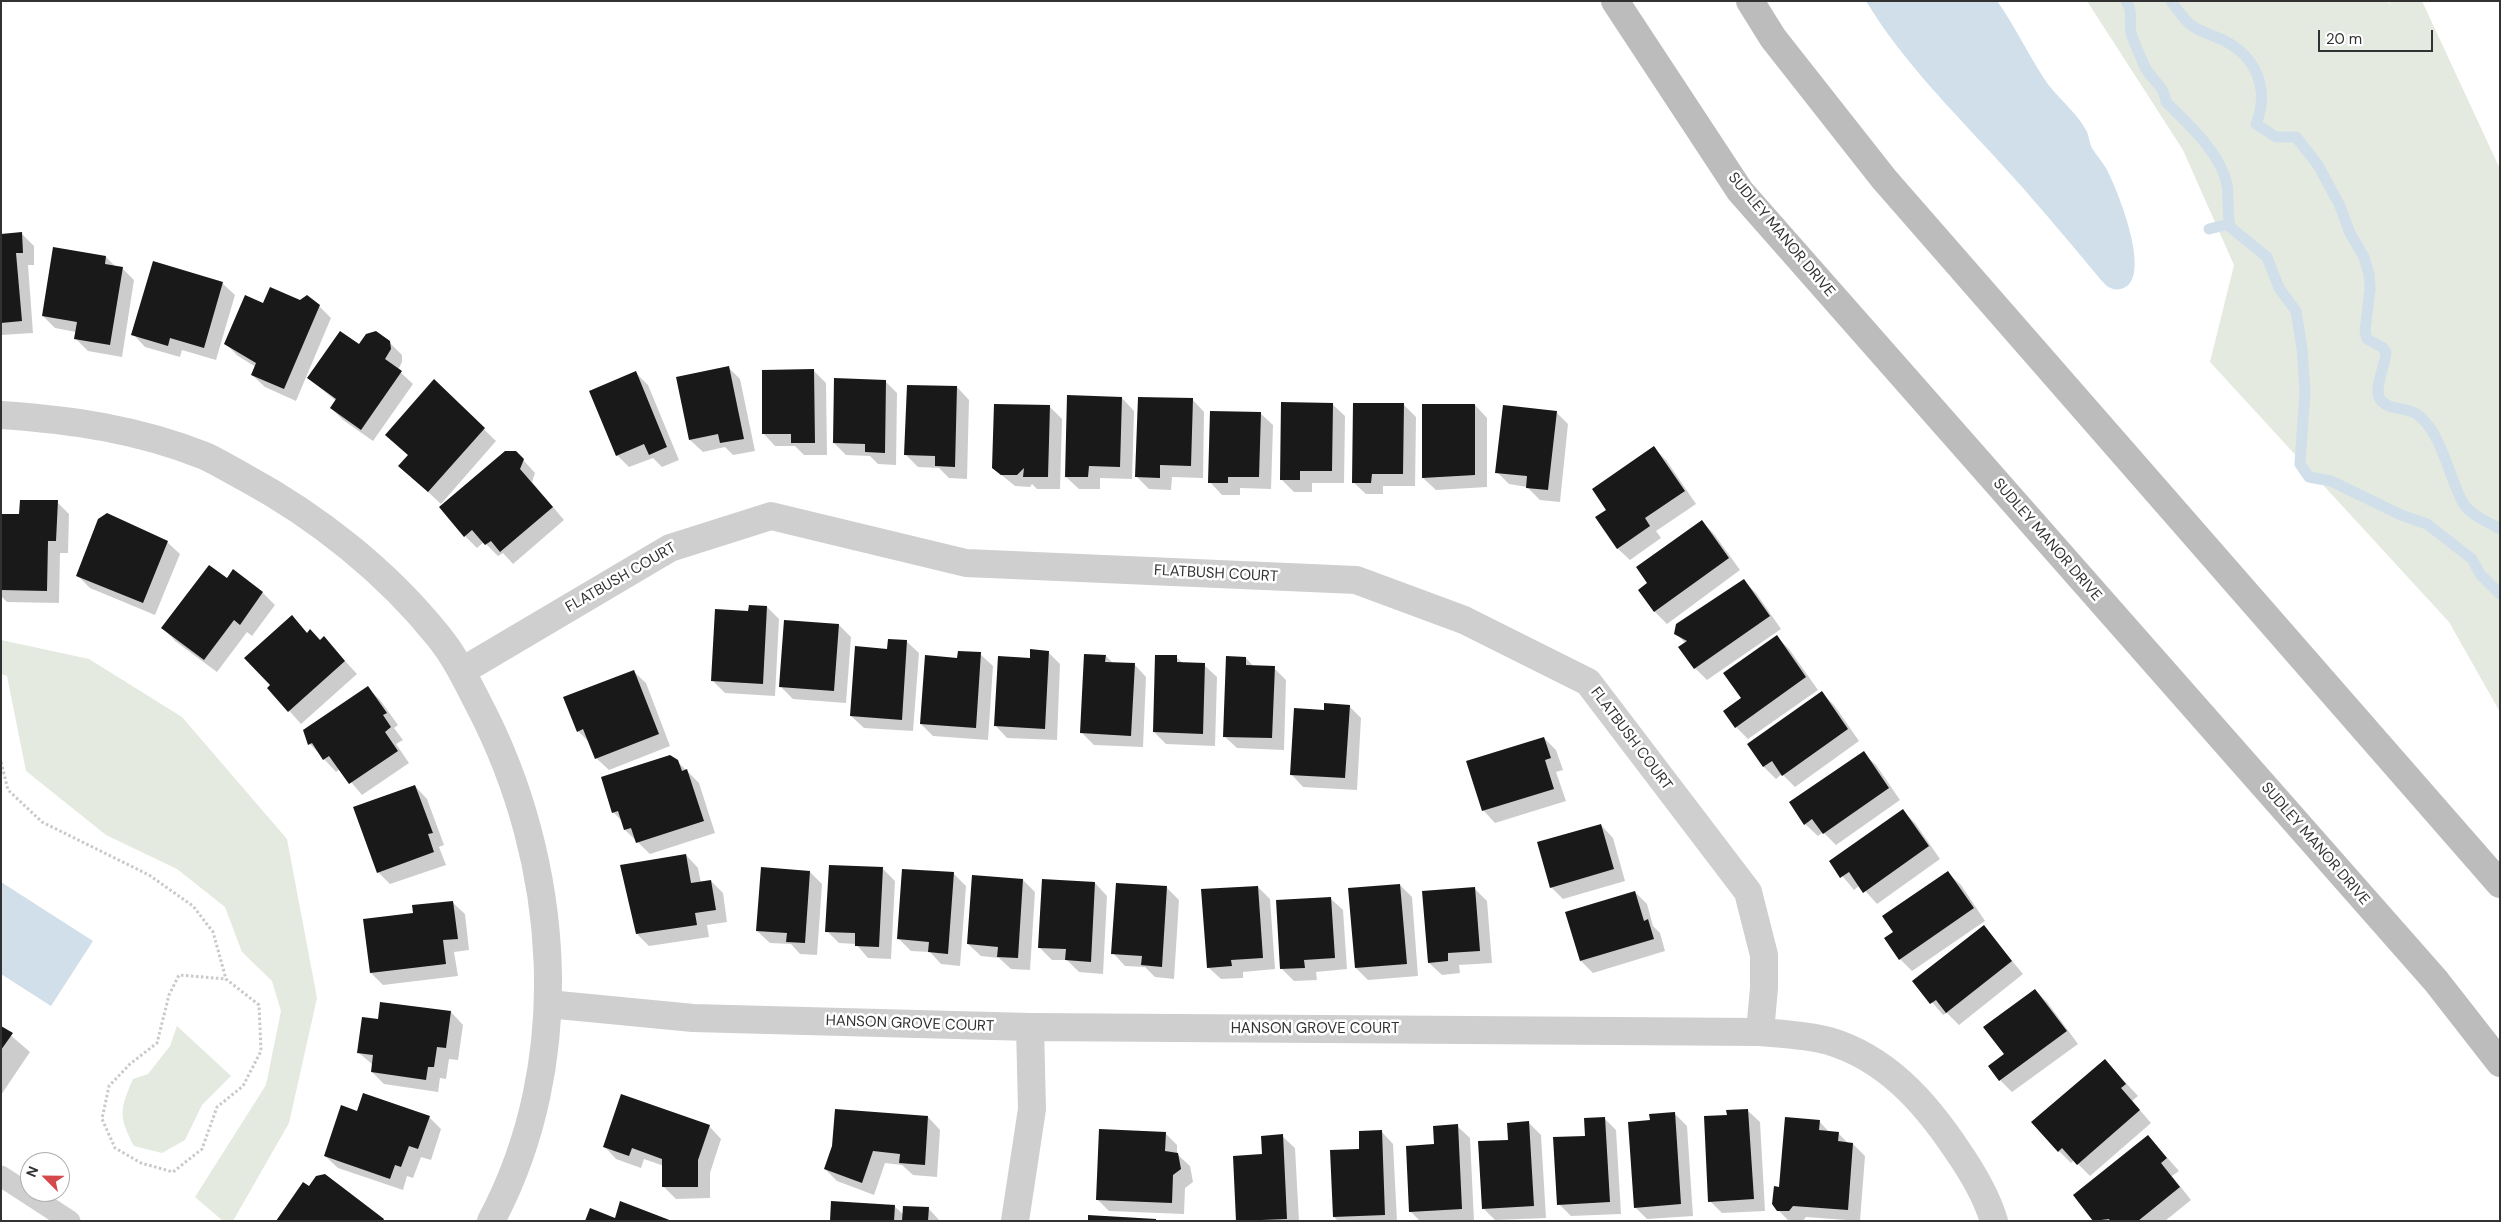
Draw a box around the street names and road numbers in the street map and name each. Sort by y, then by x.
street label: SUDLEY MANOR DRIVE [1724,169,1838,301]
street label: SUDLEY MANOR DRIVE [1989,475,2105,605]
street label: FLATBUSH COURT [563,539,679,617]
street label: FLATBUSH COURT [1153,562,1279,586]
street label: FLATBUSH COURT [1586,684,1676,794]
street label: SUDLEY MANOR DRIVE [2257,779,2373,909]
street label: HANSON GROVE COURT [825,1012,995,1036]
street label: HANSON GROVE COURT [1231,1020,1399,1038]

